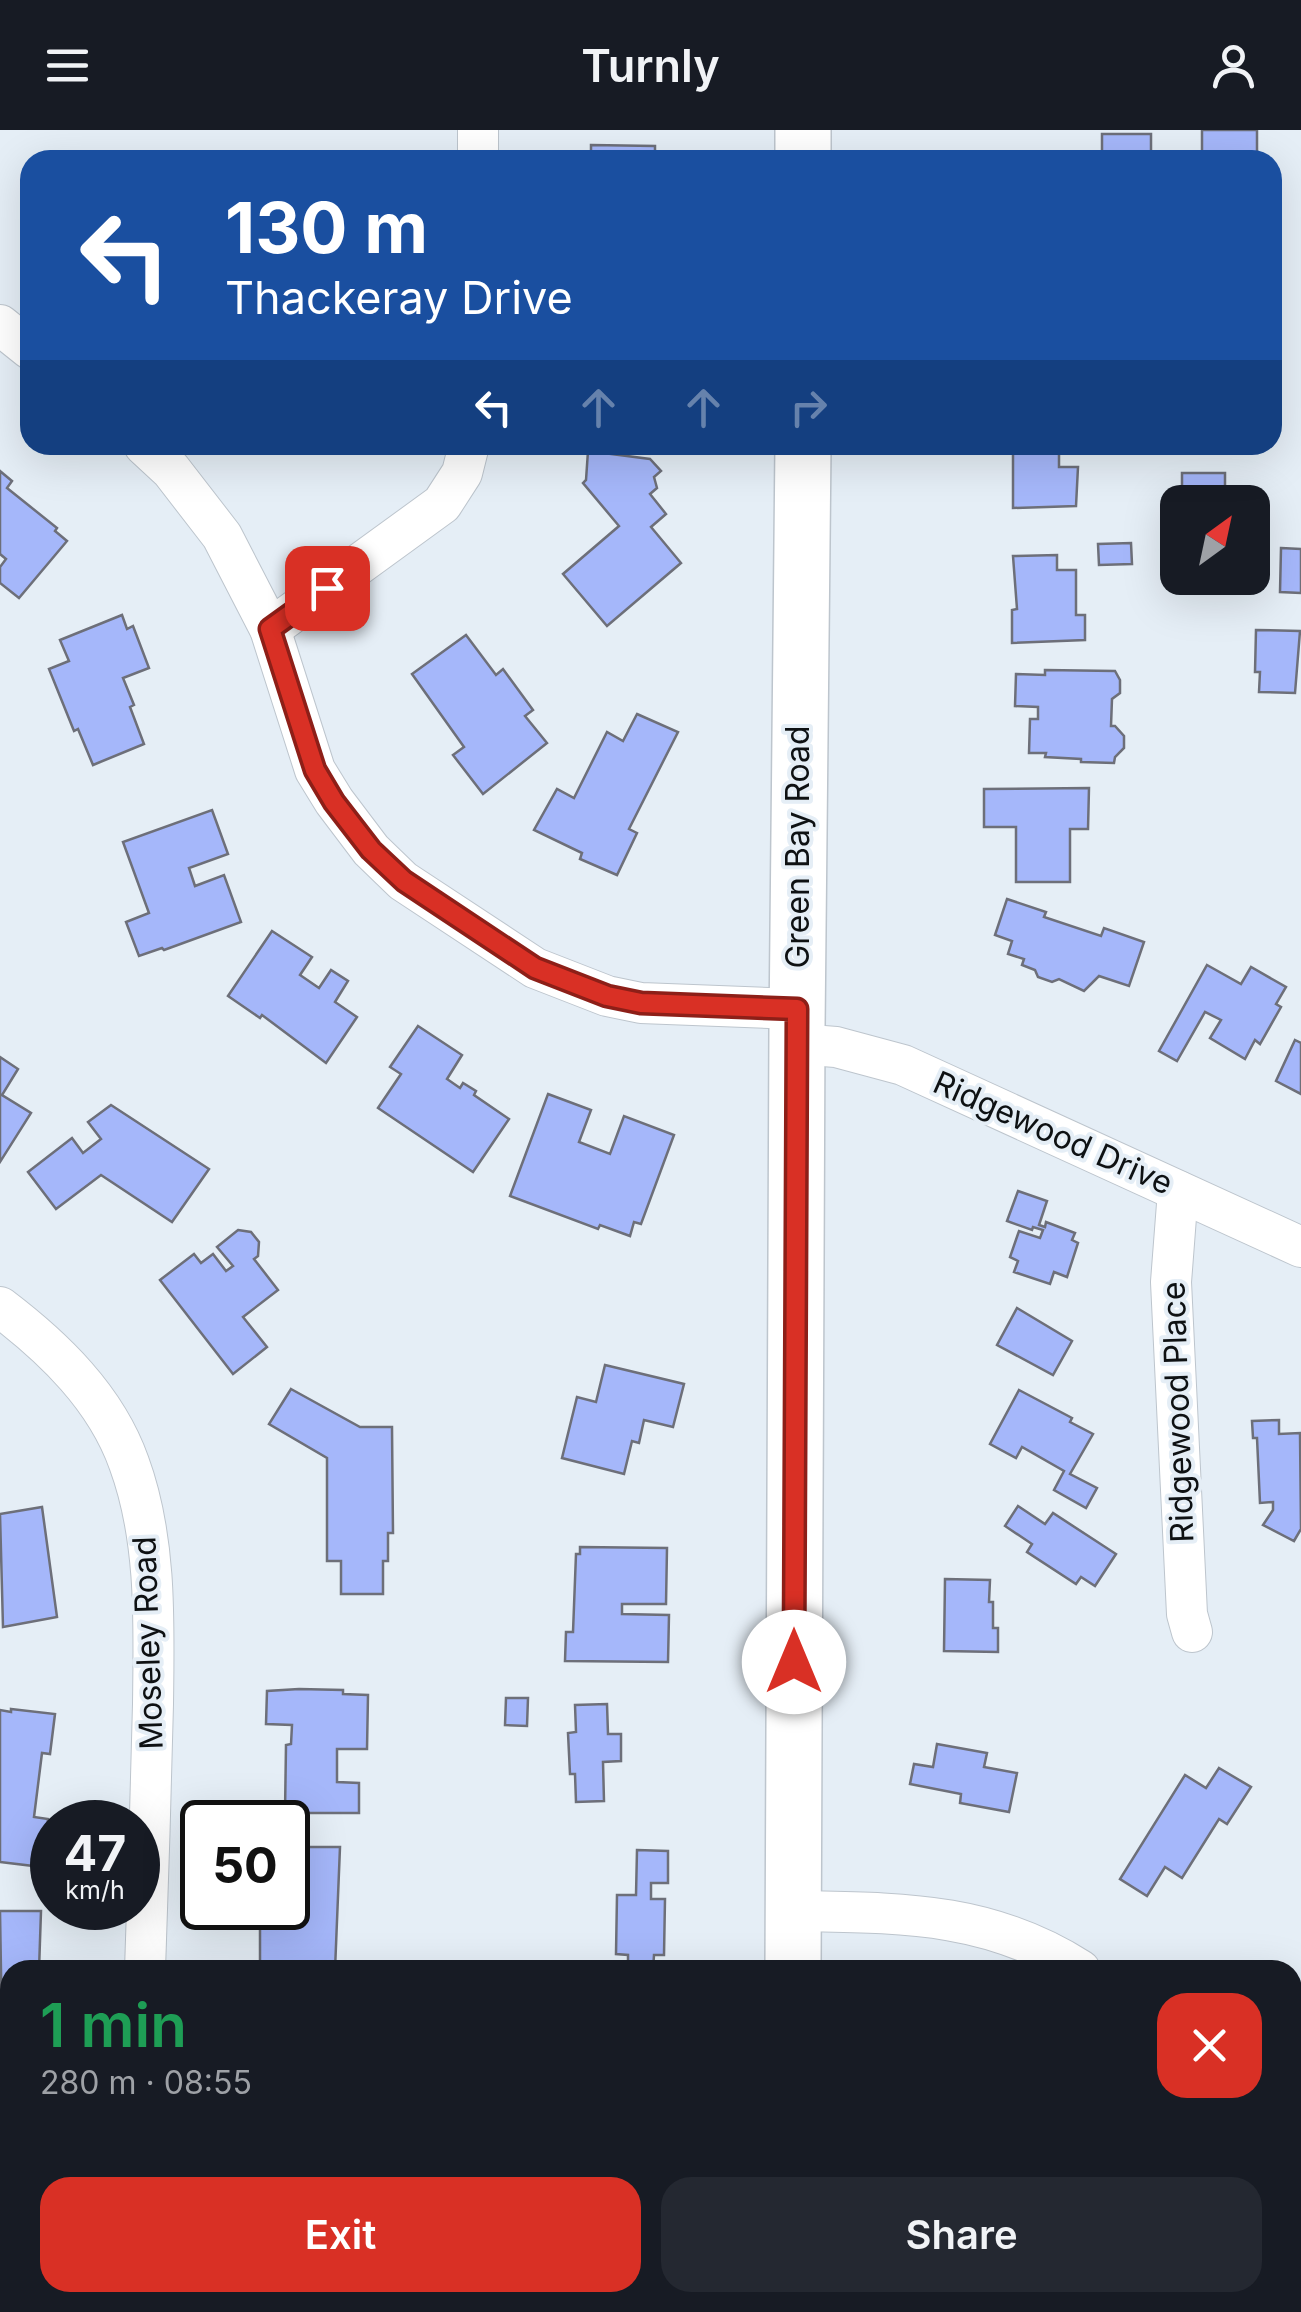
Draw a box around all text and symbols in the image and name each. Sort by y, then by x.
icon: menu [40,38,95,93]
text: Turnly [581,38,720,93]
icon: person [1206,38,1261,93]
text: 130 m [225,185,428,270]
icon: left [60,190,190,320]
text: Thackeray Drive [225,270,573,325]
icon: left [466,380,521,435]
icon: ahead [571,380,626,435]
icon: ahead [676,380,731,435]
icon: right [781,380,836,435]
north arrow [1160,485,1270,595]
map controls [1160,485,1270,595]
pin [285,546,370,631]
icon: arrive [300,561,355,616]
street label: Green Bay Road [778,725,817,969]
street label: Ridgewood Drive [928,1062,1179,1203]
street label: Ridgewood Place [1153,1281,1202,1543]
street label: Moseley Road [124,1536,171,1750]
position arrow [742,1610,846,1714]
speed limit sign: 50 [180,1800,310,1930]
text: 47 [64,1823,126,1883]
text: km/h [65,1875,125,1905]
text: 1 min [40,1989,187,2061]
button: close [1157,1993,1262,2098]
text: 280 m · 08:55 [40,2063,252,2102]
button: Exit [40,2177,641,2292]
button: Share [661,2177,1262,2292]

